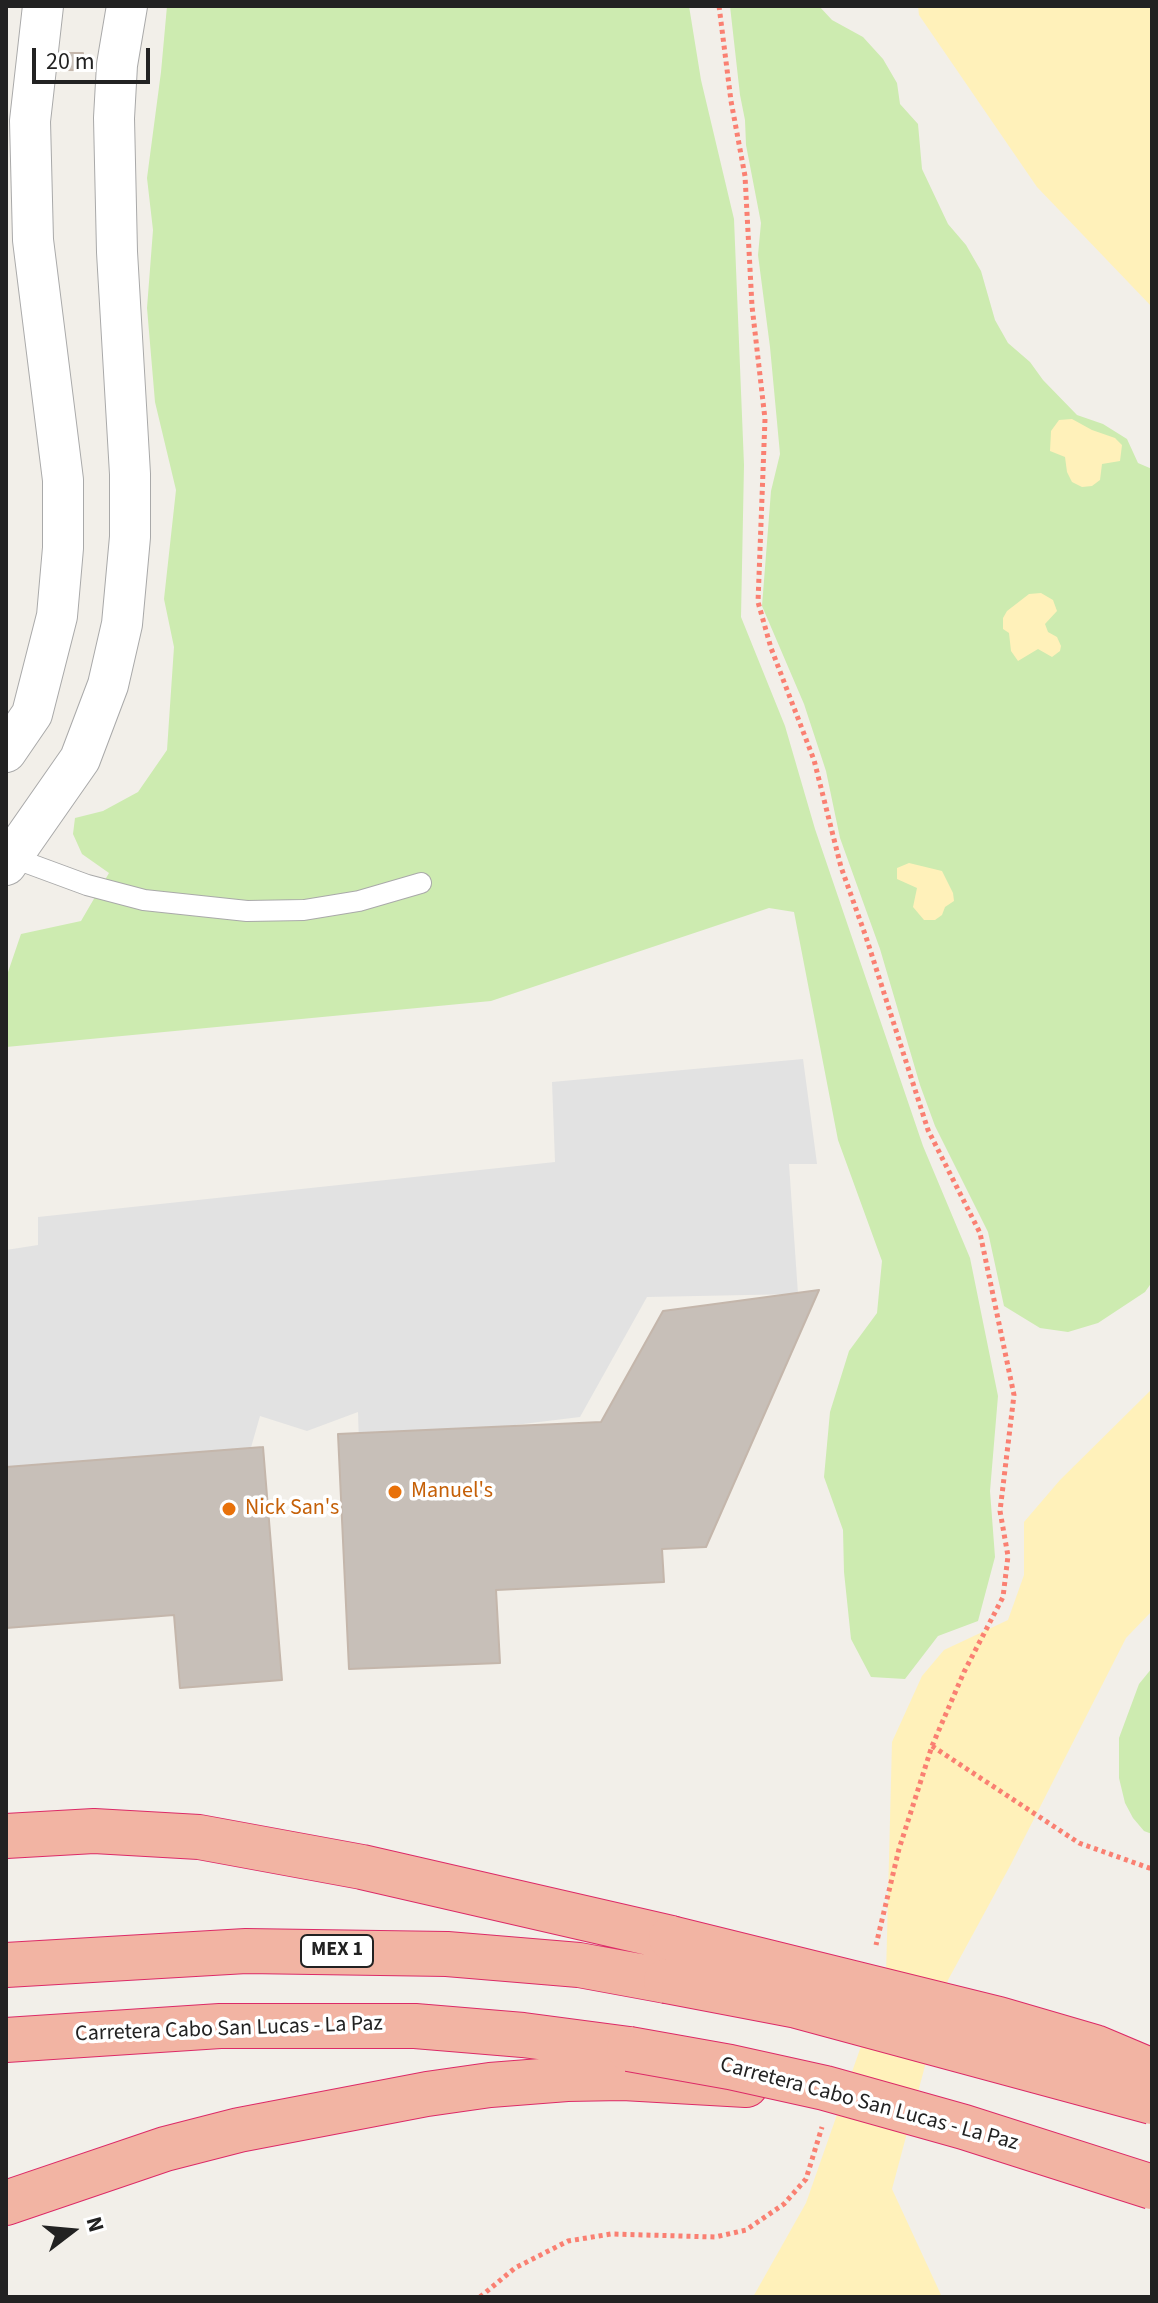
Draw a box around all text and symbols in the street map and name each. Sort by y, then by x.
scale bar [36,32,154,82]
text: 20 m [46,44,95,79]
place label: Manuel's [411,1479,493,1505]
marker: Manuel's [386,1483,404,1501]
place label: Nick San's [245,1496,339,1522]
marker: Nick San's [220,1500,238,1518]
road number: MEX 1 [301,1935,373,1967]
street label: Carretera Cabo San Lucas - La Paz [75,2011,383,2049]
street label: Carretera Cabo San Lucas - La Paz [717,2052,1021,2158]
north arrow [32,2191,112,2271]
text: N [78,2213,112,2236]

